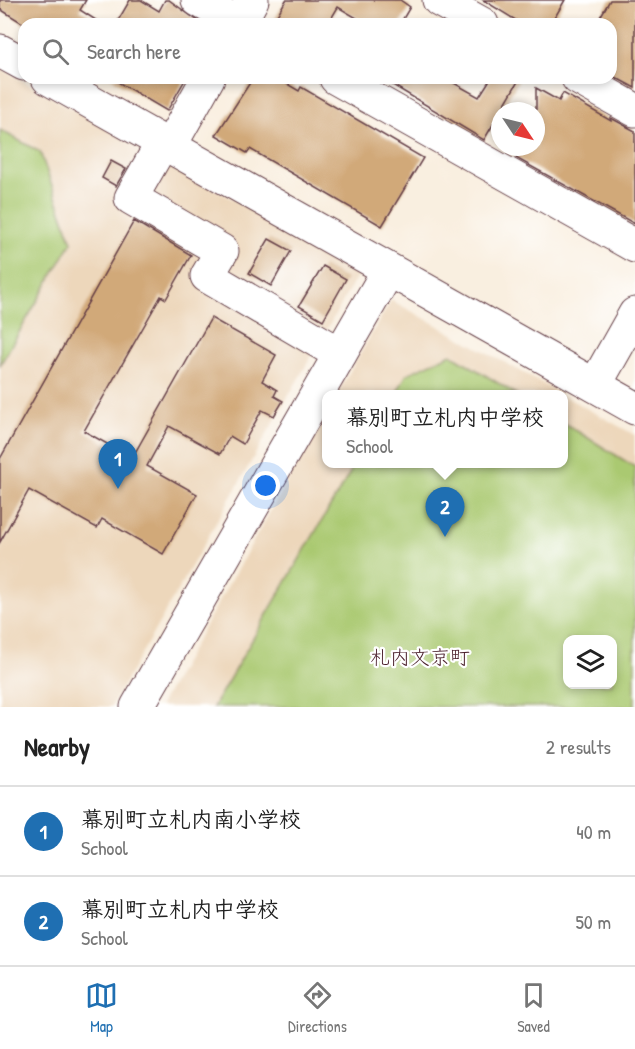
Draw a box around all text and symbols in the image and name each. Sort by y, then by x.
search box [18,18,617,84]
icon: search [39,35,72,68]
text: Search here [87,36,181,66]
north arrow [491,102,545,156]
popup [322,390,568,468]
text: 幕別町立札内中学校 [346,402,544,432]
text: School [346,432,393,459]
pin: 1 [98,440,138,489]
your location [251,471,280,500]
pin: 2 [426,488,464,537]
map controls [563,635,617,689]
button: layers [563,635,617,689]
district label: 札内文京町 [370,643,470,670]
text: Nearby [24,729,90,764]
text: 2 results [546,733,611,760]
text: 幕別町立札内南小学校 [81,804,301,834]
text: 1 [40,818,47,845]
text: 40 m [576,818,611,845]
text: School [81,834,128,861]
text: 幕別町立札内中学校 [81,894,279,924]
text: 2 [39,908,48,935]
text: 50 m [575,908,611,935]
text: School [81,924,128,951]
tab: Map [85,979,118,1037]
tab: Directions [288,979,347,1037]
tab: Saved [517,979,550,1037]

